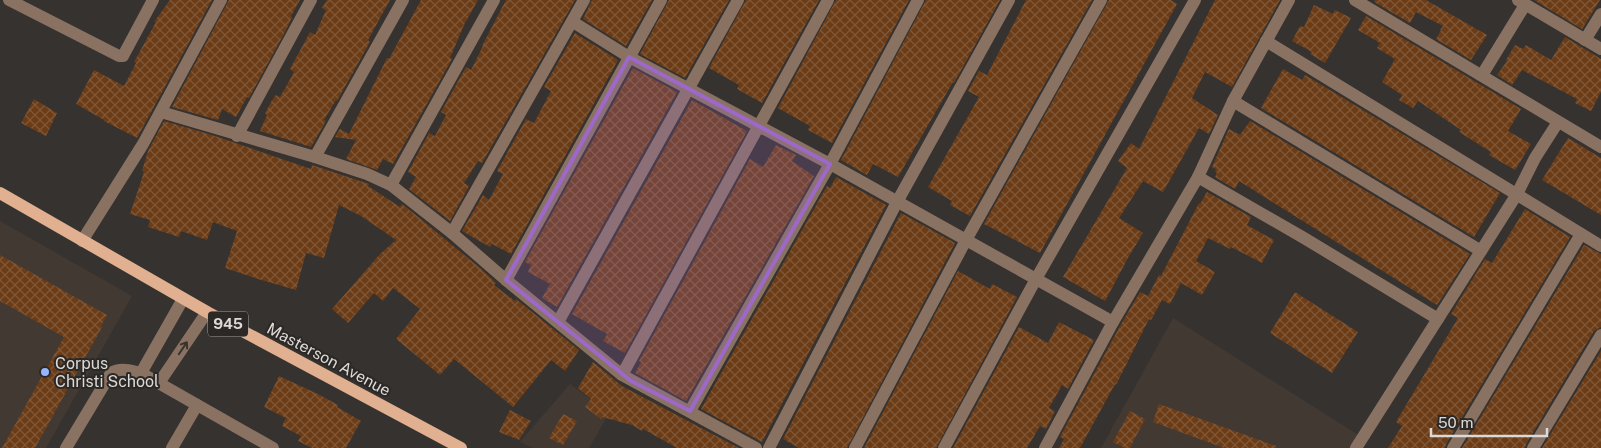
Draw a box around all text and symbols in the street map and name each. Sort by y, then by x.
road number: 945 [208,312,248,336]
street label: Masterson Avenue [264,319,394,400]
one-way arrow [178,341,188,355]
place label: Corpus Christi School [55,354,159,391]
marker: Corpus Christi School [39,366,51,378]
scale bar [1431,406,1547,438]
text: 50 m [1438,414,1473,431]

